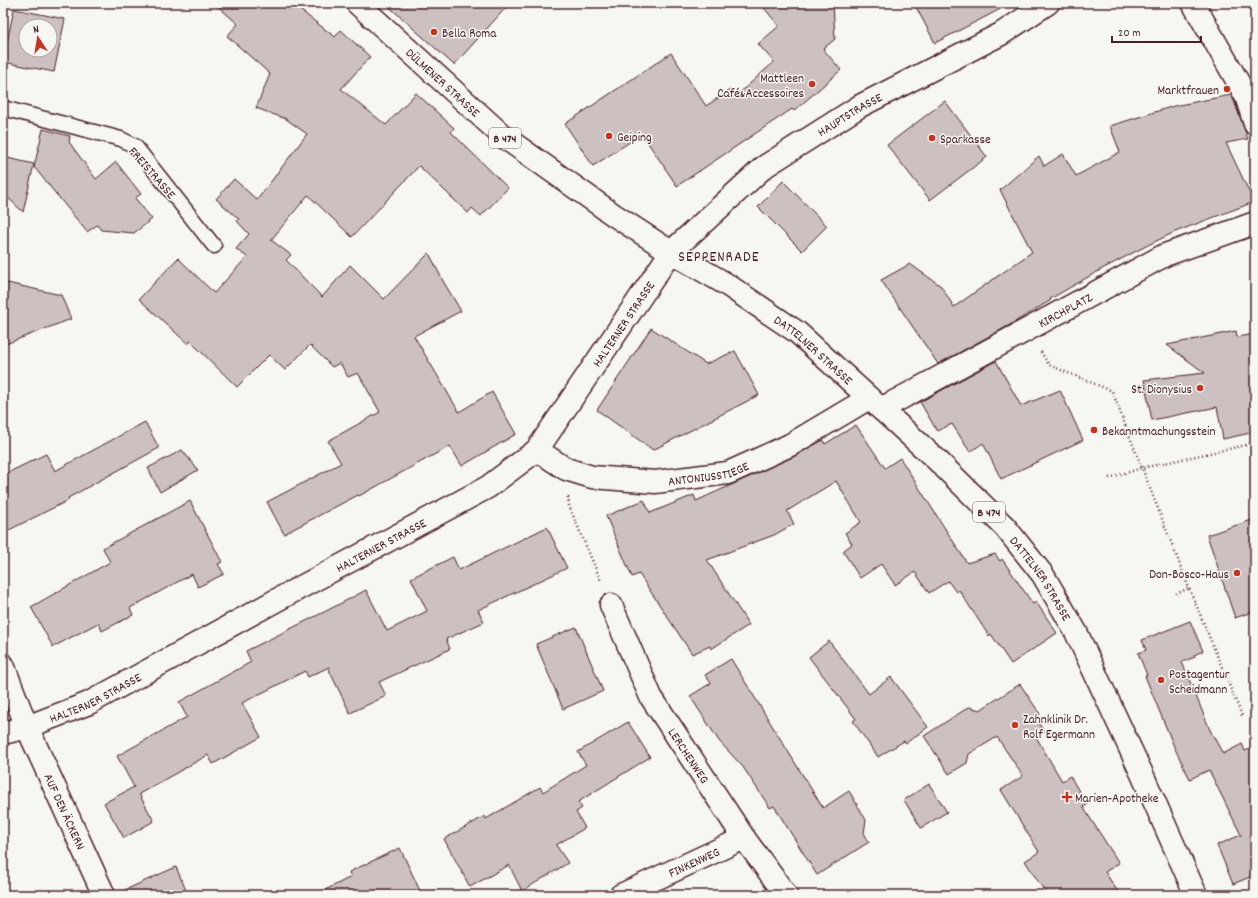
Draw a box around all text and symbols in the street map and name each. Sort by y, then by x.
north arrow [18,18,58,58]
scale bar [1112,18,1201,44]
text: N [32,22,41,39]
place label: Bella Roma [442,25,497,44]
text: 20 m [1118,25,1141,42]
marker: Bella Roma [429,27,439,37]
street label: DÜLMENER STRASSE [400,45,483,123]
place label: Mattleen Café&Accessoires [717,70,804,104]
marker: Mattleen Café&Accessoires [807,79,817,89]
place label: Marktfrauen [1158,82,1219,101]
marker: Marktfrauen [1222,84,1232,94]
street label: HAUPTSTRASSE [814,89,886,143]
road number: B 474 [489,128,521,148]
place label: Geiping [617,129,652,148]
marker: Geiping [604,131,614,141]
place label: Sparkasse [940,131,991,150]
marker: Sparkasse [927,133,937,143]
street label: FREISTRASSE [123,143,179,204]
district label: SEPPENRADE [678,247,760,269]
street label: HALTERNER STRASSE [589,278,661,372]
street label: KIRCHPLATZ [1036,289,1097,334]
street label: DATTELNER STRASSE [769,312,856,390]
place label: St. Dionysius [1131,381,1192,400]
marker: St. Dionysius [1195,383,1205,393]
place label: Bekanntmachungsstein [1102,423,1215,442]
marker: Bekanntmachungsstein [1089,425,1099,435]
street label: ANTONIUSSTIEGE [667,458,753,492]
road number: B 474 [973,502,1005,522]
street label: HALTERNER STRASSE [333,515,430,579]
street label: DATTELNER STRASSE [1004,533,1075,625]
place label: Don-Bosco-Haus [1149,566,1229,585]
marker: Don-Bosco-Haus [1232,568,1242,578]
place label: Postagentur Scheidmann [1169,666,1230,700]
street label: HALTERNER STRASSE [47,669,146,729]
marker: Postagentur Scheidmann [1156,675,1166,685]
place label: Zahnklinik Dr. Rolf Egermann [1023,711,1095,745]
marker: Zahnklinik Dr. Rolf Egermann [1010,720,1020,730]
street label: LERCHENWEG [662,725,713,788]
street label: AUF DEN ÄCKERN [38,771,89,853]
place label: Marien-Apotheke [1075,790,1159,809]
marker: Marien-Apotheke [1062,792,1072,802]
street label: FINKENWEG [666,844,723,884]

